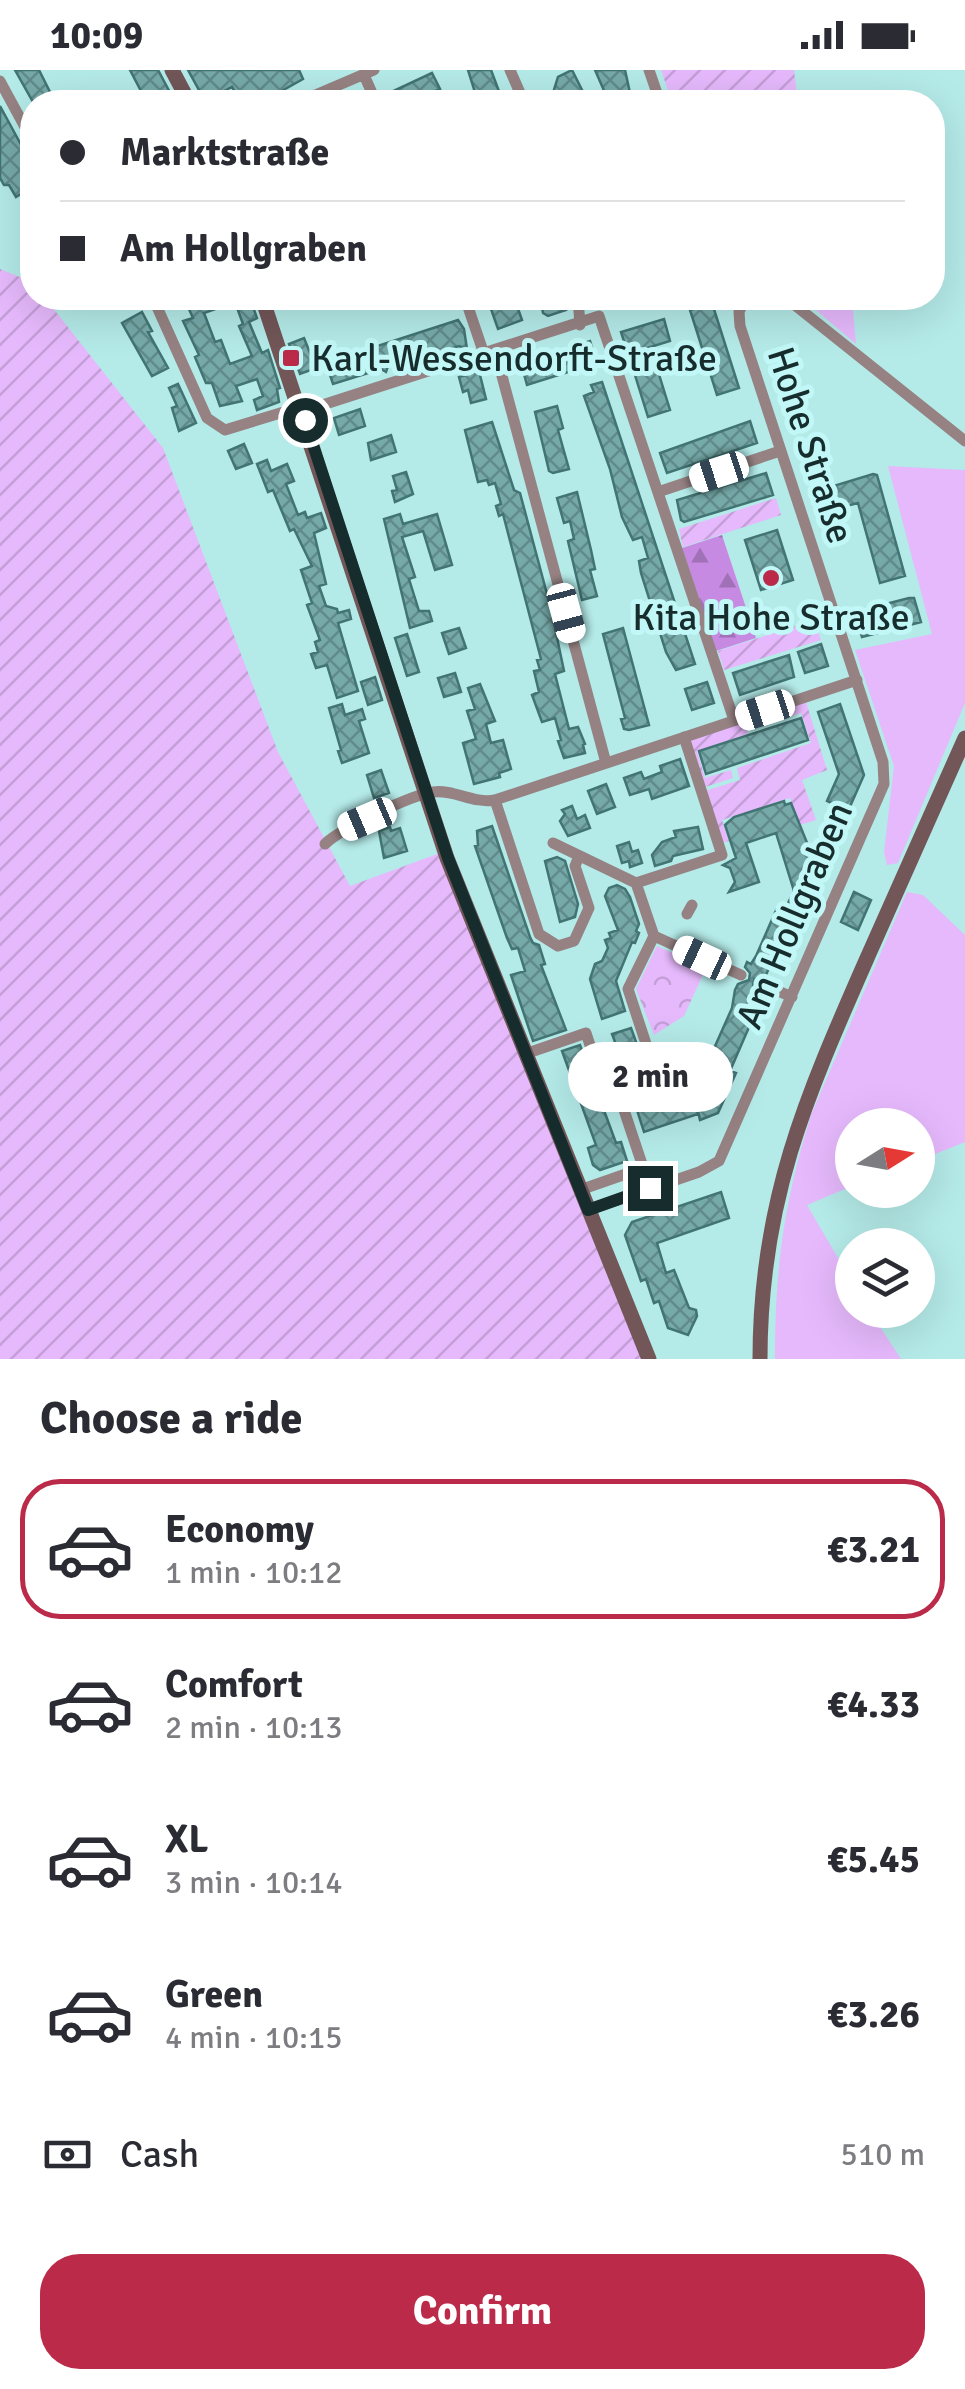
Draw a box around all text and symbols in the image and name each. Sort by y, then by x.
text: 10:09 [50,12,143,59]
text: Marktstraße [120,129,329,176]
text: Am Hollgraben [120,225,367,272]
place label: Karl-Wessendorft-Straße [311,335,717,382]
street label: Hohe Straße [757,341,864,549]
marker: Karl-Wessendorft-Straße [280,347,302,369]
route start [283,398,328,443]
car [686,448,752,496]
marker: Kita Hohe Straße [760,567,782,589]
car [544,580,588,646]
place label: Kita Hohe Straße [632,594,910,641]
car [732,686,798,734]
car [334,793,400,845]
street label: Am Hollgraben [726,795,863,1036]
car [668,932,736,984]
callout: 2 min [568,1043,732,1113]
text: 2 min [612,1057,689,1096]
north arrow [835,1108,935,1208]
map controls [835,1108,935,1328]
route end [628,1166,673,1211]
button: layers [835,1228,935,1328]
text: Choose a ride [40,1391,303,1446]
icon: car [45,1504,135,1594]
text: Economy [165,1506,314,1553]
text: €3.21 [827,1526,920,1573]
text: 1 min · 10:12 [165,1553,343,1592]
icon: car [45,1659,135,1749]
text: Comfort [165,1661,303,1708]
text: €4.33 [827,1681,920,1728]
text: 2 min · 10:13 [165,1708,343,1747]
icon: car [45,1814,135,1904]
text: XL [165,1816,208,1863]
text: €5.45 [827,1836,920,1883]
text: 3 min · 10:14 [165,1863,343,1902]
icon: car [45,1969,135,2059]
text: Green [165,1971,263,2018]
text: €3.26 [827,1991,920,2038]
text: 4 min · 10:15 [165,2018,343,2057]
icon: cash [40,2127,95,2182]
text: Cash [120,2131,199,2178]
text: 510 m [841,2135,925,2174]
button: Confirm [40,2254,925,2369]

